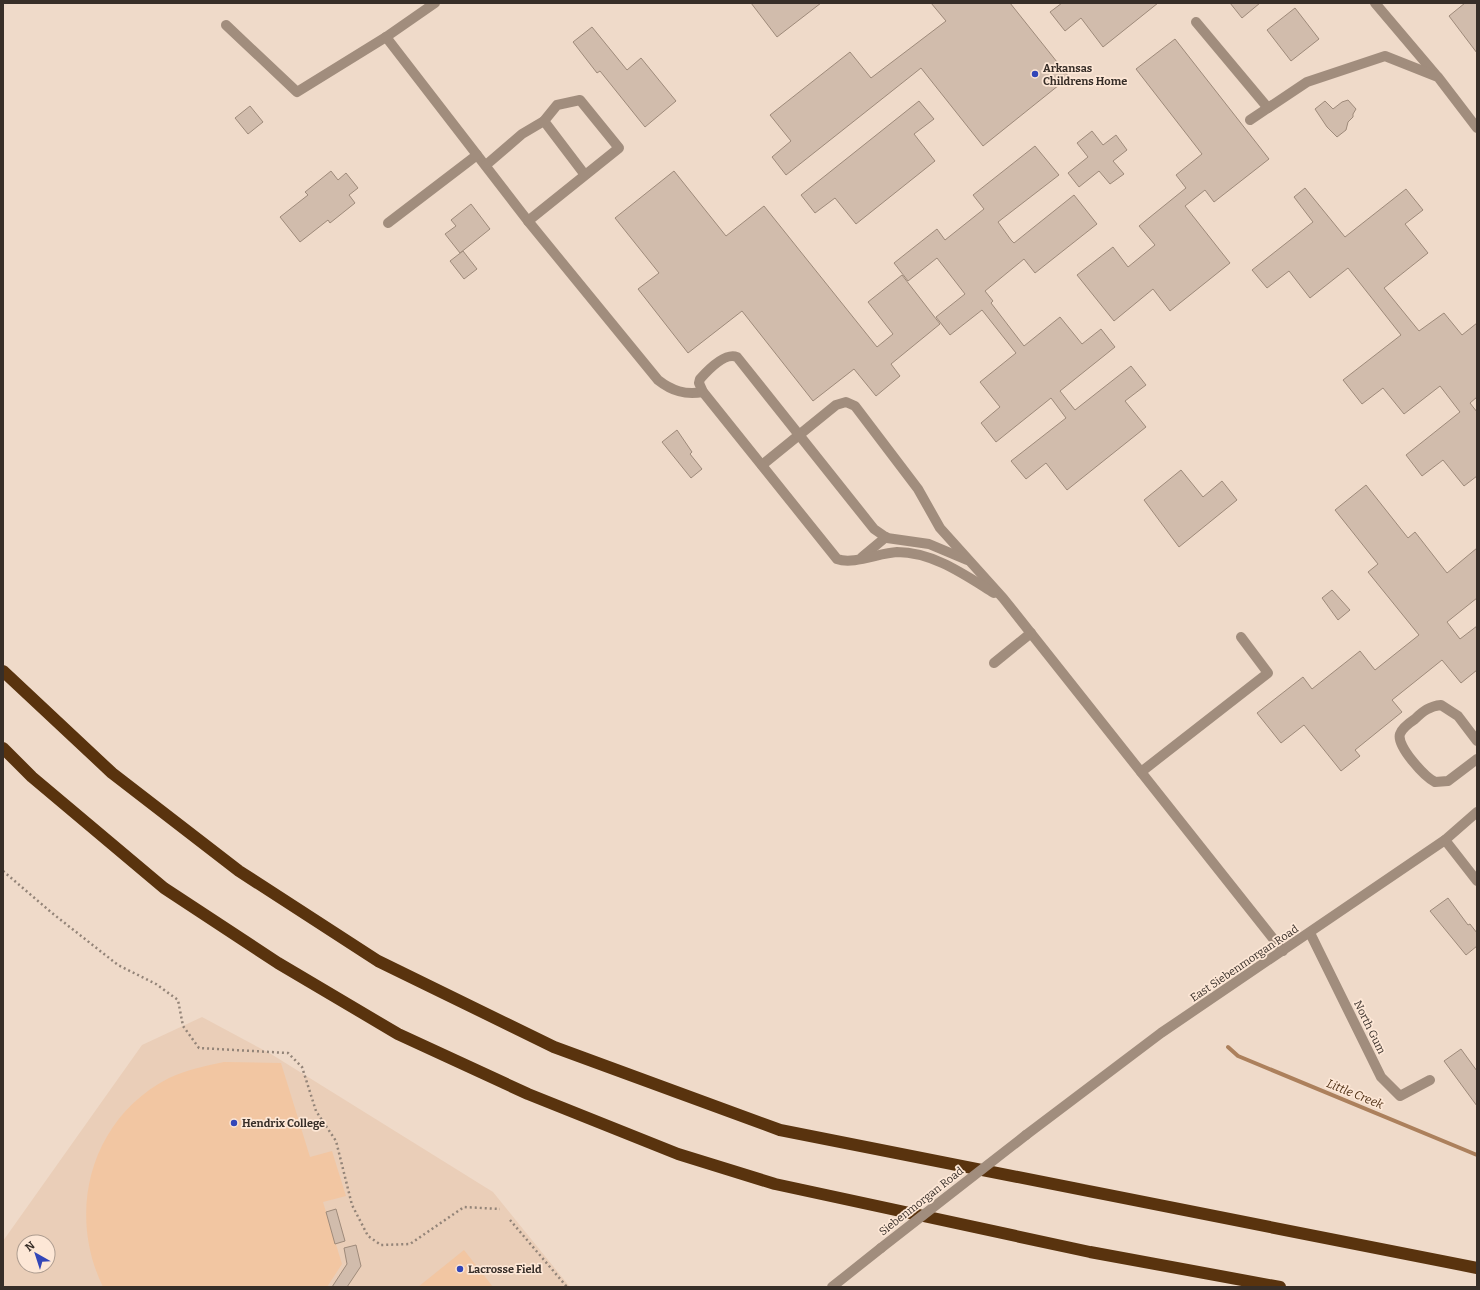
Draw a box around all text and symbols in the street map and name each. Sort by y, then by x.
place label: Arkansas Childrens Home [1043,62,1127,88]
marker: Arkansas Childrens Home [1030,69,1040,79]
street label: East Siebenmorgan Road [1188,922,1301,1004]
street label: North Gum [1351,998,1388,1057]
water label: Little Creek [1325,1076,1386,1112]
place label: Hendrix College [242,1117,325,1130]
marker: Hendrix College [229,1118,239,1128]
street label: Siebenmorgan Road [877,1164,966,1238]
north arrow [16,1234,56,1274]
text: N [23,1239,38,1254]
place label: Lacrosse Field [468,1263,542,1276]
marker: Lacrosse Field [455,1264,465,1274]

